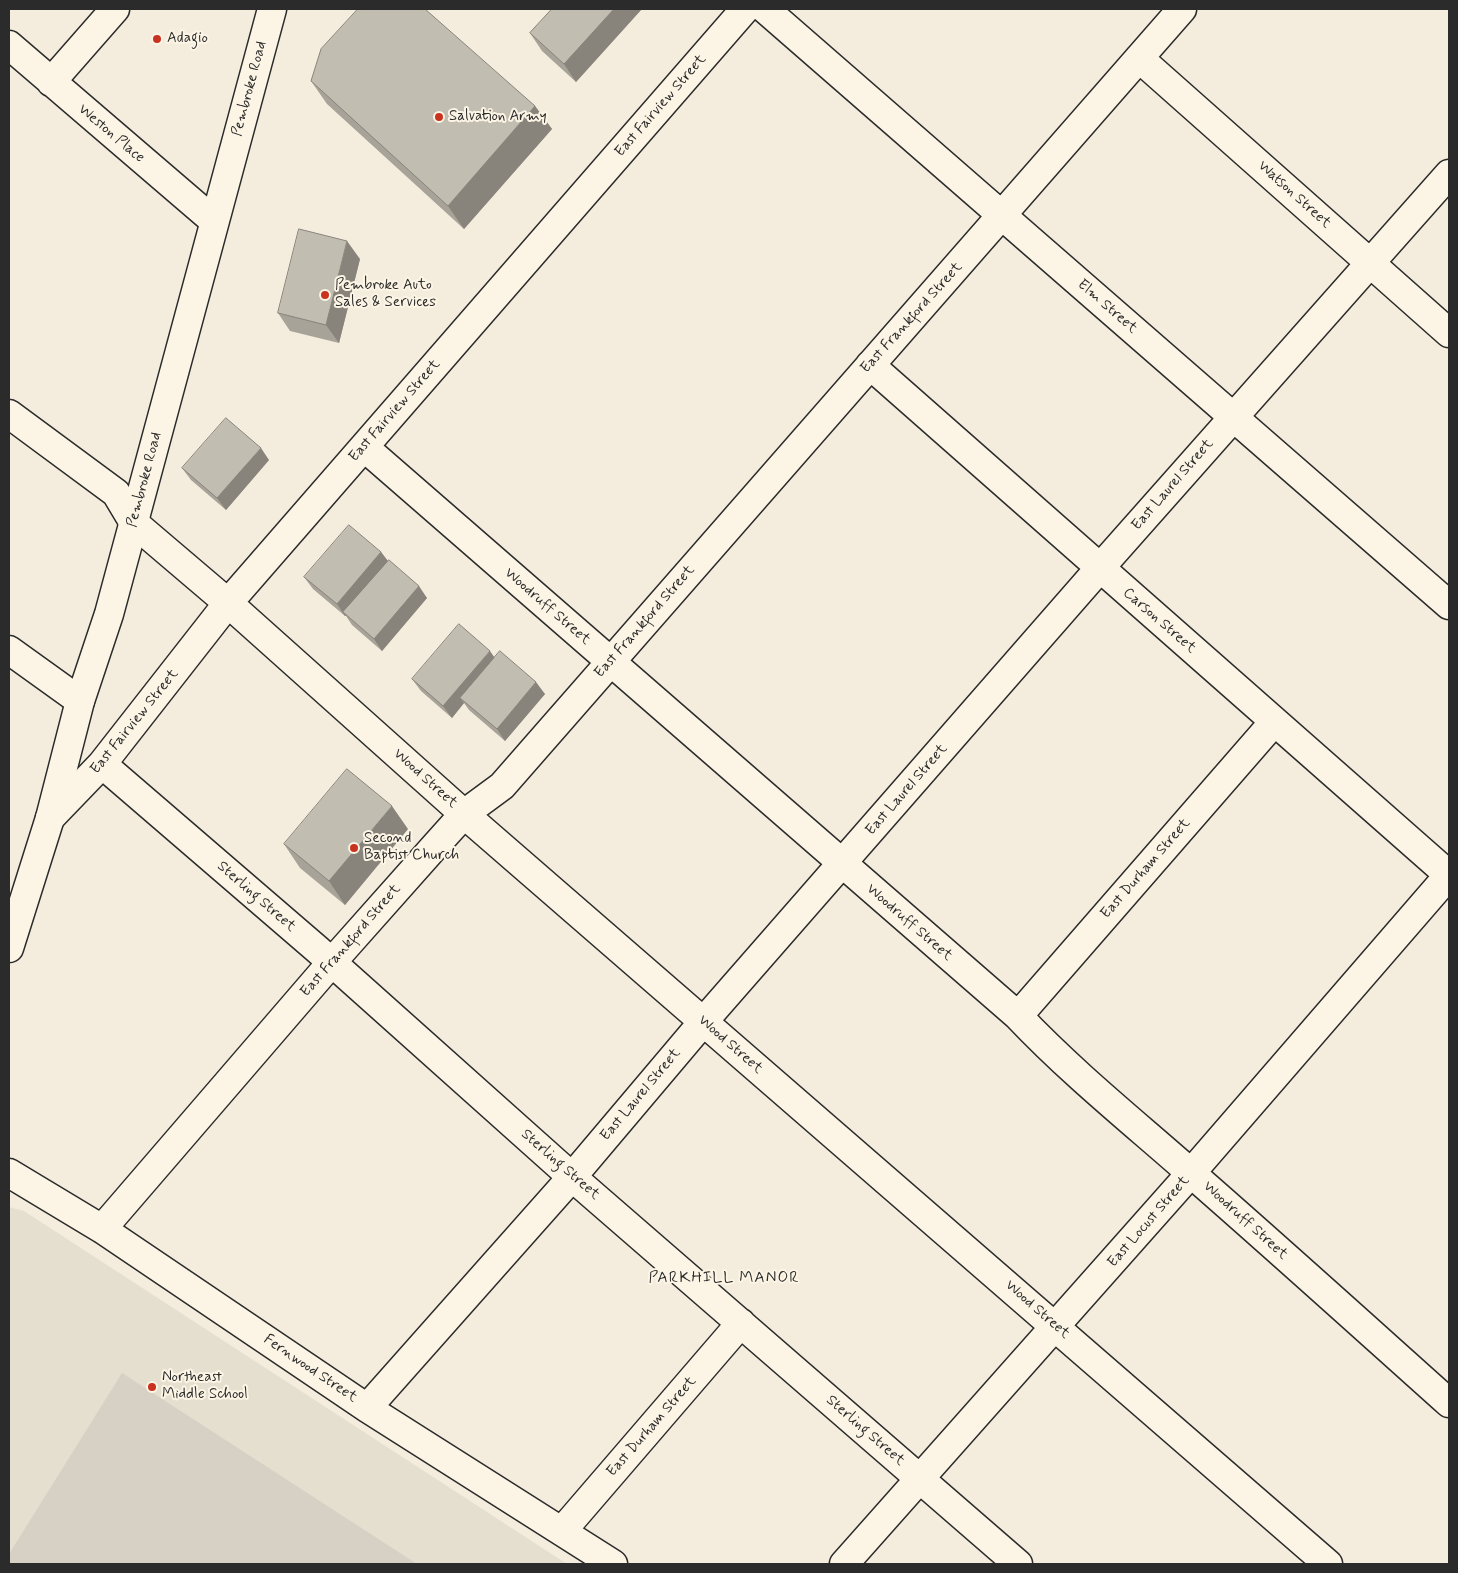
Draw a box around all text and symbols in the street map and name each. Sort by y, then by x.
place label: Adagio [167,30,208,48]
marker: Adagio [151,33,163,45]
street label: Pembroke Road [229,39,271,139]
street label: East Fairview Street [612,51,710,161]
street label: Weston Place [74,101,148,167]
place label: Salvation Army [449,108,547,126]
marker: Salvation Army [433,111,445,123]
street label: Watson Street [1254,157,1334,233]
street label: East Frankford Street [857,259,967,377]
street label: Elm Street [1073,276,1141,338]
place label: Pembroke Auto Sales & Services [335,277,436,312]
marker: Pembroke Auto Sales & Services [319,289,331,301]
street label: East Fairview Street [346,356,444,466]
street label: Pembroke Road [124,430,166,530]
street label: East Laurel Street [1128,436,1218,534]
street label: East Frankford Street [591,562,699,682]
street label: Woodruff Street [500,565,594,649]
street label: Carson Street [1119,584,1199,658]
street label: East Fairview Street [87,666,183,778]
street label: East Laurel Street [862,741,952,839]
street label: Wood Street [389,745,461,813]
street label: East Durham Street [1097,815,1195,923]
place label: Second Baptist Church [364,830,459,865]
marker: Second Baptist Church [348,842,360,854]
street label: Sterling Street [213,858,299,936]
street label: East Frankford Street [297,881,405,1001]
street label: Woodruff Street [862,881,956,965]
street label: Wood Street [694,1012,766,1078]
street label: East Laurel Street [597,1045,685,1145]
street label: Sterling Street [517,1126,603,1204]
street label: East Locust Street [1104,1172,1194,1272]
street label: Woodruff Street [1199,1178,1291,1264]
district label: PARKHILL MANOR [647,1269,801,1289]
street label: Wood Street [1001,1277,1073,1343]
street label: Fernwood Street [260,1331,360,1407]
place label: Northeast Middle School [162,1369,248,1404]
street label: East Durham Street [603,1373,701,1481]
marker: Northeast Middle School [146,1381,158,1393]
street label: Sterling Street [822,1392,908,1470]

